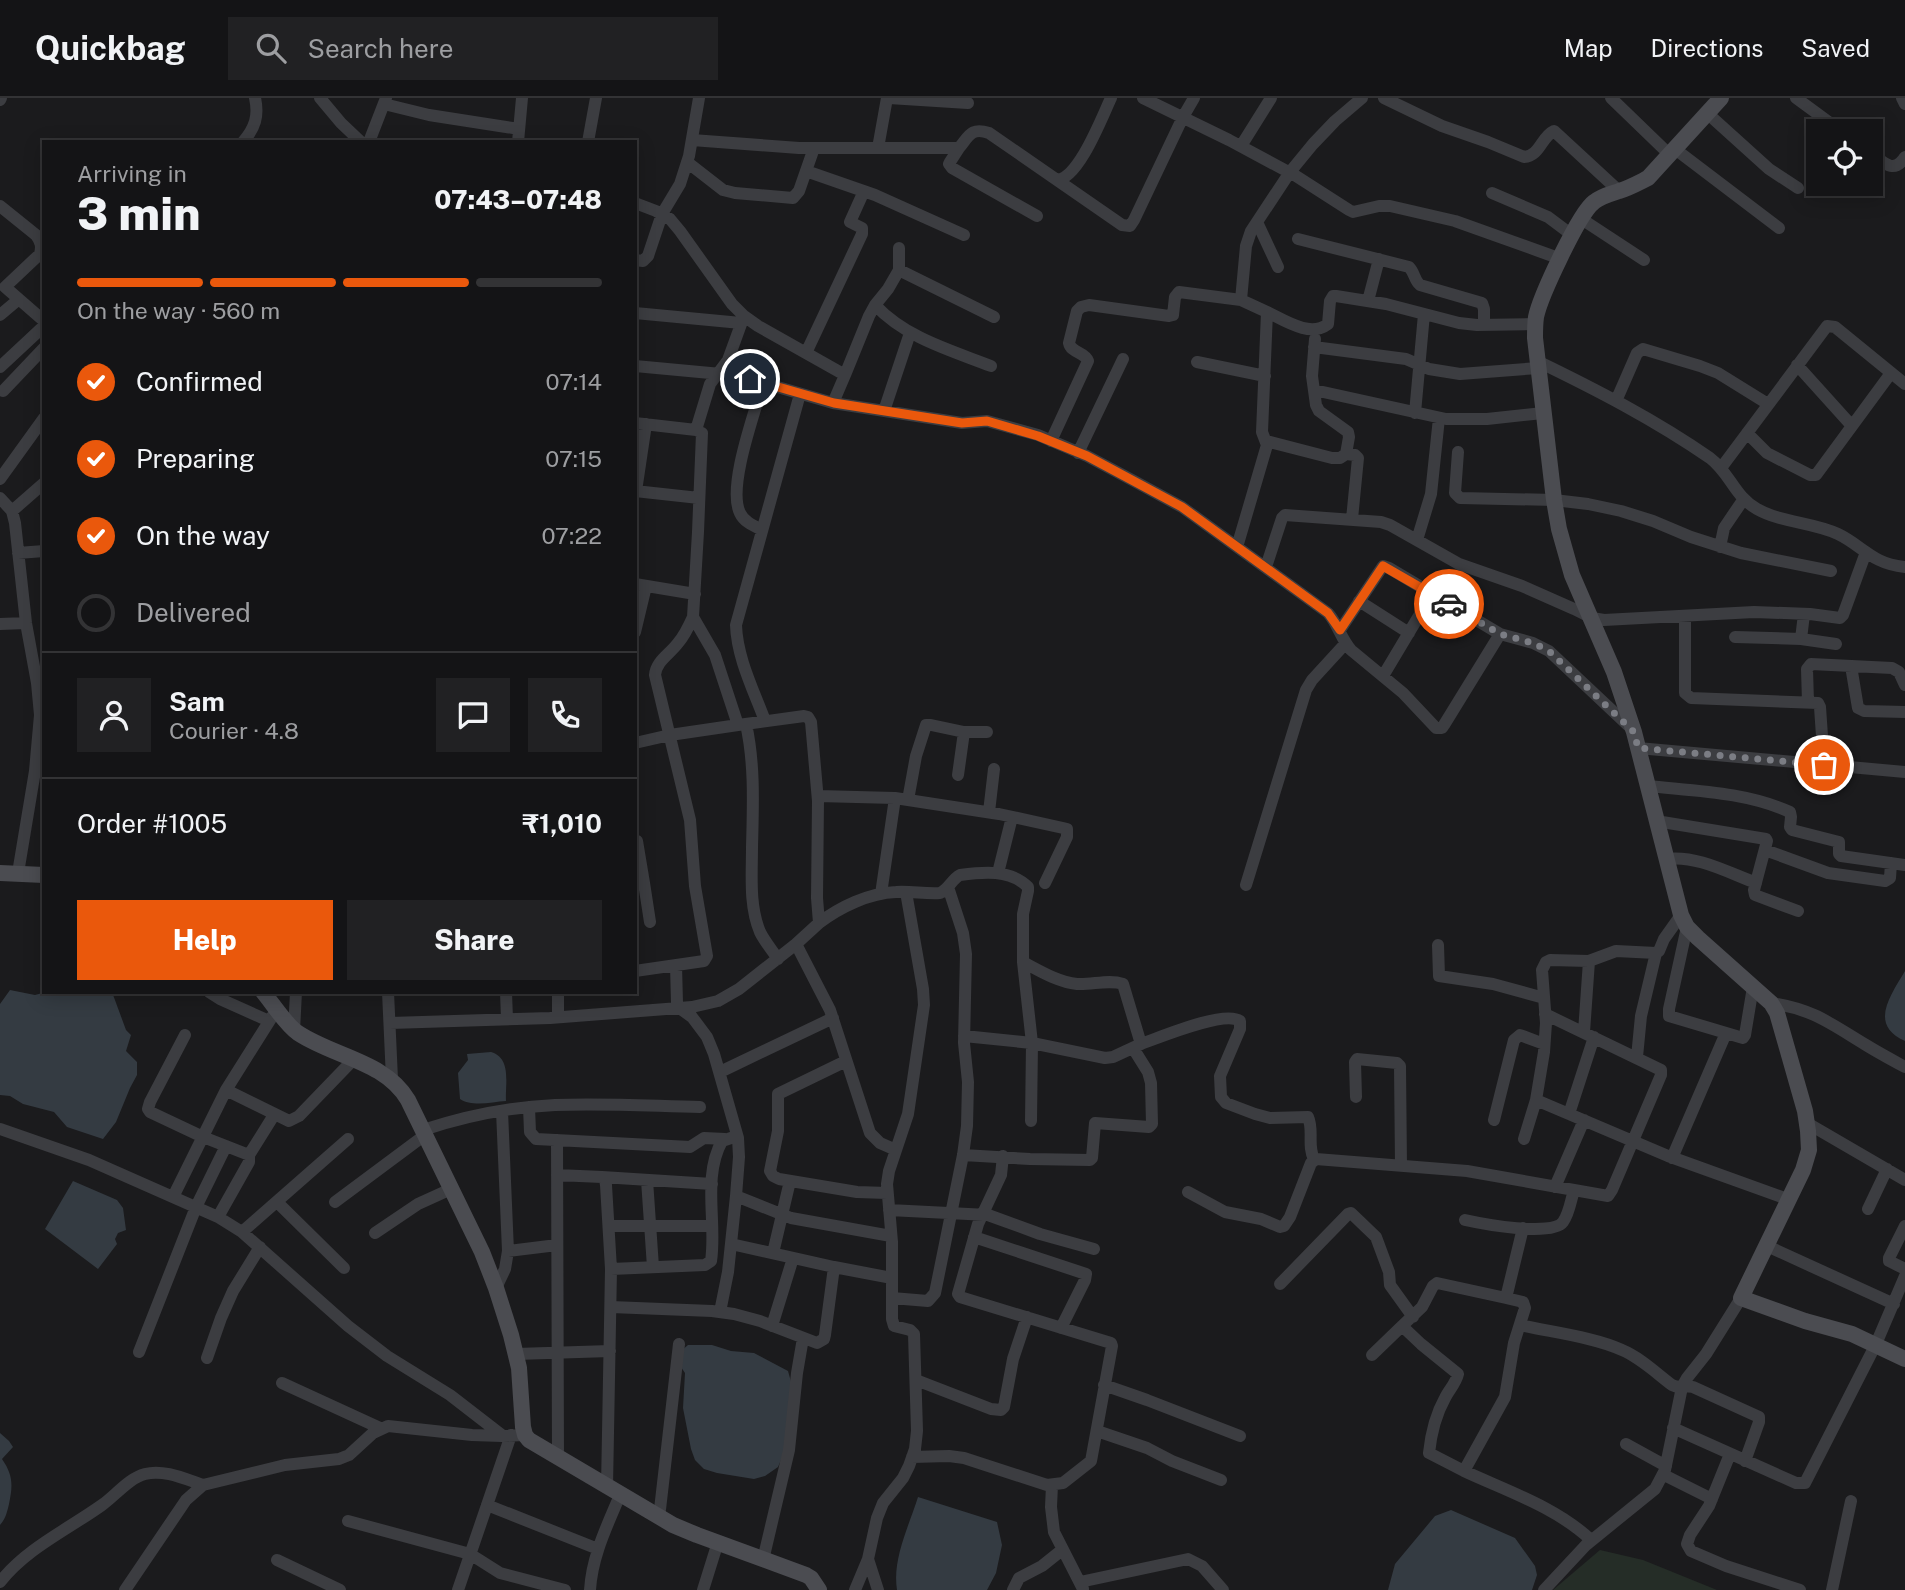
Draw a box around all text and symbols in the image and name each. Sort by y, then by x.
search box [228,17,718,80]
text: Quickbag [35,29,186,67]
icon: search [252,29,290,67]
text: Search here [308,33,454,64]
text: Map [1564,34,1613,62]
text: Directions [1651,34,1763,62]
text: Saved [1801,34,1870,62]
map controls [1806,119,1883,196]
button: locate [1806,119,1883,196]
text: Arriving in [77,160,187,187]
text: 07:43–07:48 [434,184,602,215]
text: 3 min [77,186,201,240]
text: On the way · 560 m [77,297,280,324]
pin [720,349,780,409]
icon: home [731,360,769,398]
icon: check [77,363,115,401]
text: Confirmed [136,366,263,397]
text: 07:14 [546,368,602,395]
icon: check [77,440,115,478]
text: Preparing [136,443,255,474]
text: 07:15 [545,445,602,472]
icon: check [77,517,115,555]
text: On the way [136,520,270,551]
text: 07:22 [541,522,602,549]
courier [1414,569,1484,639]
icon: car [1430,585,1468,623]
text: Delivered [136,597,251,628]
button: person [77,678,151,752]
button: chat [436,678,510,752]
button: phone [528,678,602,752]
text: Sam [169,686,225,717]
text: Courier · 4.8 [169,717,299,744]
pin [1794,735,1854,795]
icon: bag [1805,746,1843,784]
text: Order #1005 [77,808,227,839]
text: ₹1,010 [522,808,602,839]
button: Help [77,900,333,980]
button: Share [347,900,602,980]

